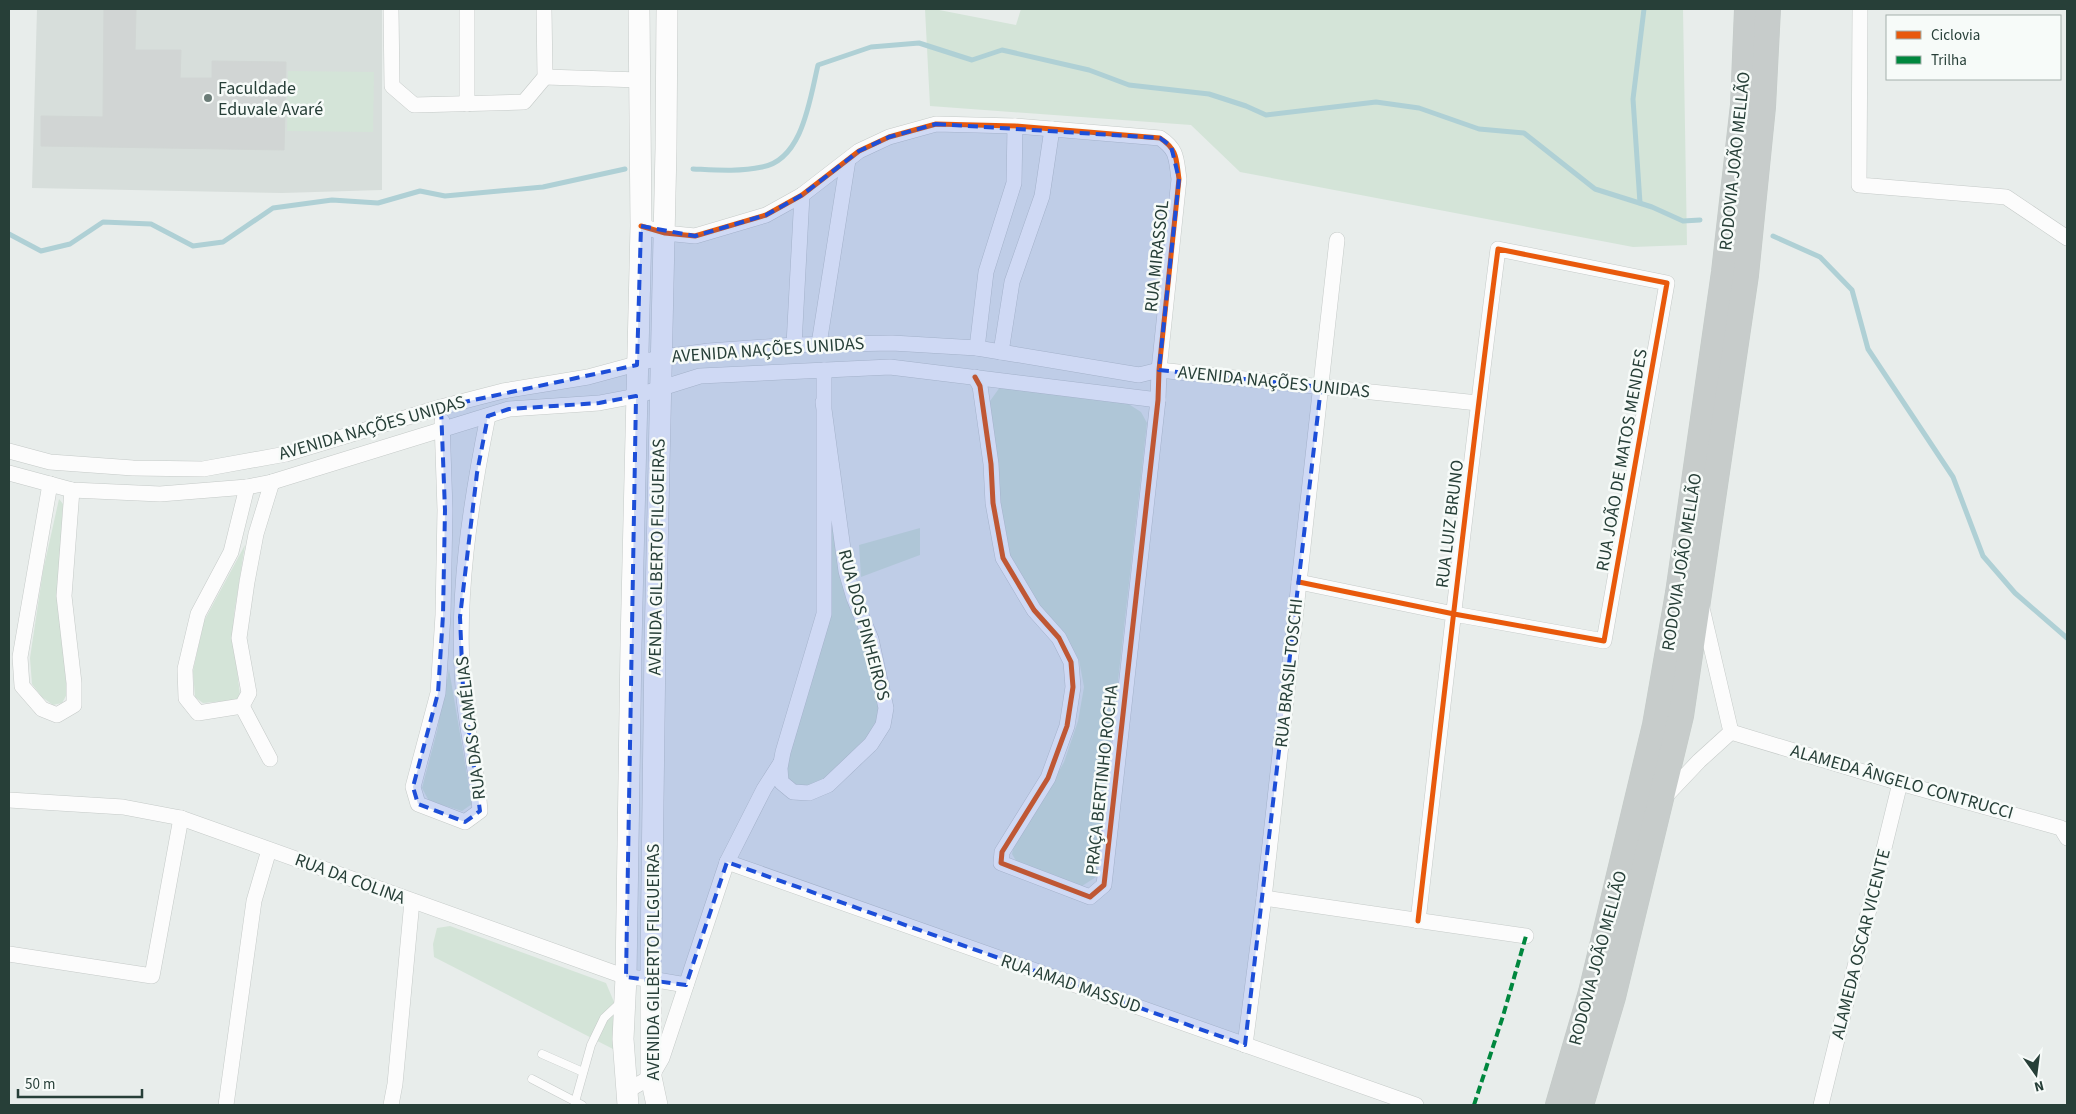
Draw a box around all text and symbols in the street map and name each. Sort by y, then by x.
legend [1886,15,2061,80]
text: Ciclovia [1931,25,1980,46]
text: Trilha [1931,50,1967,71]
street label: RODOVIA JOÃO MELLÃO [1713,70,1757,252]
place label: Faculdade Eduvale Avaré [218,76,323,122]
marker: Faculdade Eduvale Avaré [202,92,214,104]
street label: RUA MIRASSOL [1139,199,1175,313]
street label: AVENIDA NAÇÕES UNIDAS [671,331,865,369]
street label: RUA JOÃO DE MATOS MENDES [1590,347,1654,573]
street label: AVENIDA NAÇÕES UNIDAS [1177,359,1371,405]
street label: AVENIDA NAÇÕES UNIDAS [276,389,468,467]
street label: AVENIDA GILBERTO FILGUEIRAS [642,438,672,676]
street label: RUA LUIZ BRUNO [1430,458,1470,589]
street label: RODOVIA JOÃO MELLÃO [1656,471,1708,653]
street label: RUA DOS PINHEIROS [832,547,896,703]
street label: RUA BRASIL TOSCHI [1269,597,1309,749]
street label: RUA DAS CAMÉLIAS [450,655,492,801]
street label: PRAÇA BERTINHO ROCHA [1080,684,1124,876]
street label: ALAMEDA ÂNGELO CONTRUCCI [1788,738,2016,826]
street label: AVENIDA GILBERTO FILGUEIRAS [641,844,666,1080]
street label: ALAMEDA OSCAR VICENTE [1825,846,1897,1042]
street label: RUA DA COLINA [291,847,409,911]
street label: RODOVIA JOÃO MELLÃO [1563,868,1633,1048]
street label: RUA AMAD MASSUD [998,948,1144,1020]
north arrow [2011,1049,2061,1099]
scale bar [18,1066,141,1098]
text: 50 m [25,1074,55,1095]
text: N [2032,1075,2046,1096]

